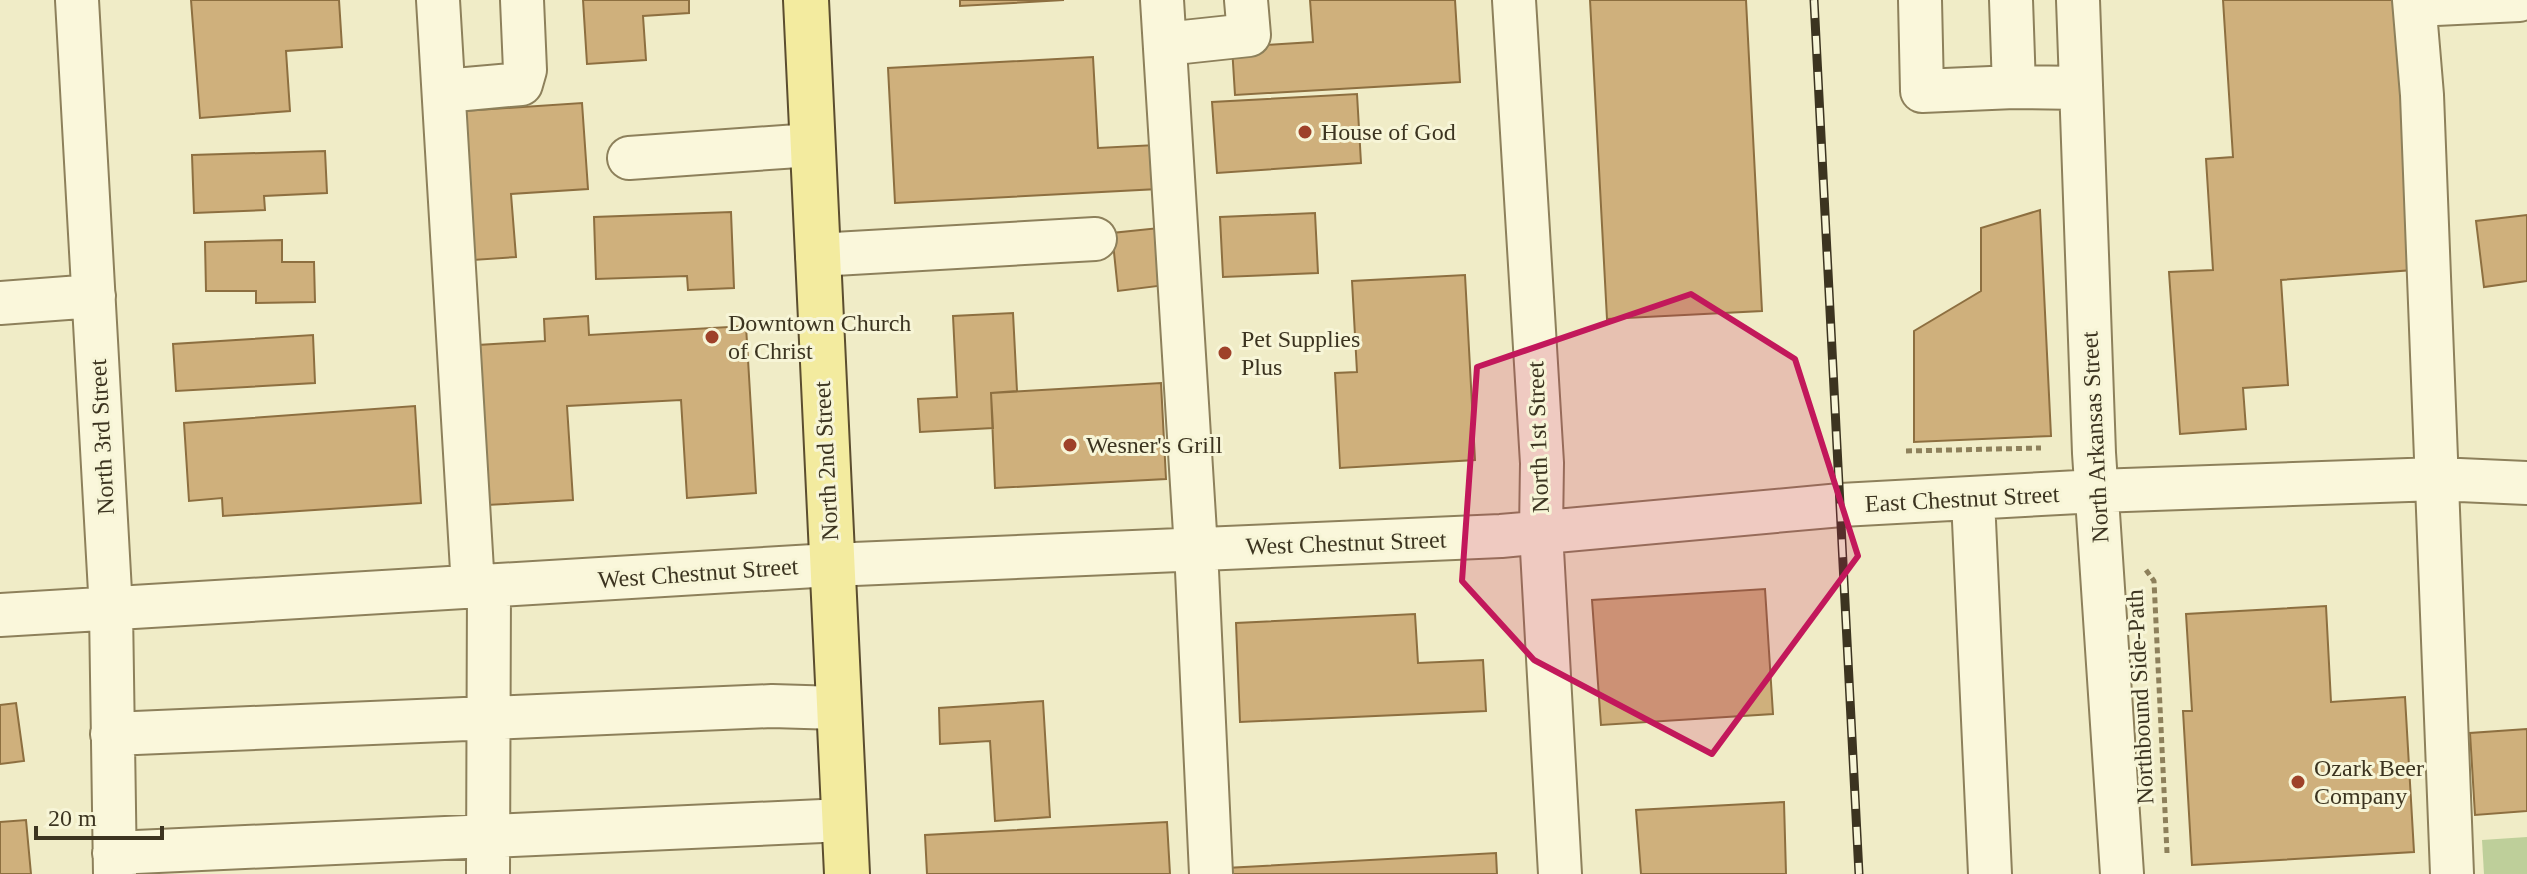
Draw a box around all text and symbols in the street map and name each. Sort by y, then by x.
place label: House of God [1321,119,1456,145]
marker: House of God [1296,123,1314,141]
place label: Downtown Church of Christ [728,310,911,364]
place label: Pet Supplies Plus [1241,326,1360,380]
marker: Downtown Church of Christ [703,328,721,346]
street label: North Arkansas Street [2076,330,2114,544]
marker: Pet Supplies Plus [1216,344,1234,362]
street label: North 3rd Street [85,358,119,516]
street label: North 1st Street [1522,360,1554,513]
street label: North 2nd Street [809,380,843,542]
place label: Wesner's Grill [1086,432,1223,458]
marker: Wesner's Grill [1061,436,1079,454]
street label: East Chestnut Street [1864,481,2060,517]
street label: West Chestnut Street [1245,526,1447,559]
street label: West Chestnut Street [597,553,799,593]
street label: Northbound Side-Path [2121,589,2159,805]
place label: Ozark Beer Company [2314,755,2424,809]
marker: Ozark Beer Company [2289,773,2307,791]
scale bar [36,790,162,840]
text: 20 m [48,805,97,831]

